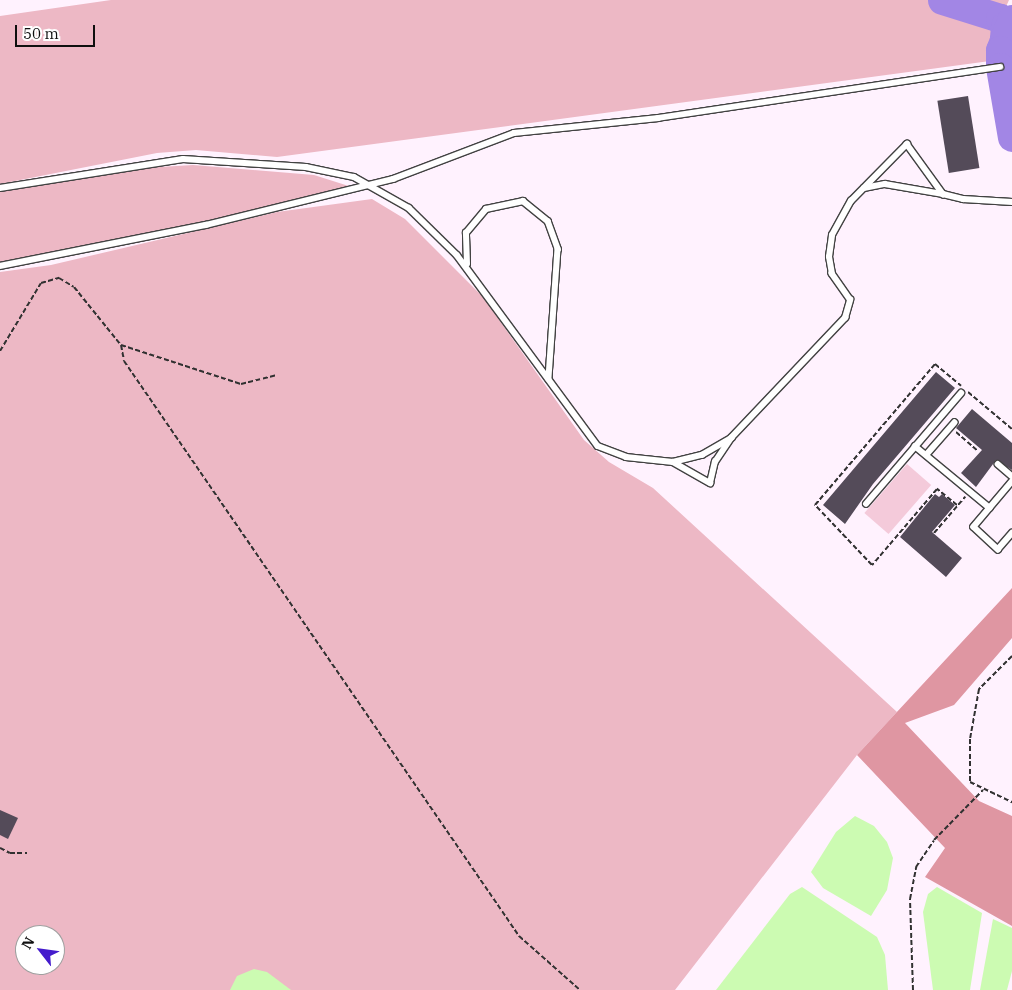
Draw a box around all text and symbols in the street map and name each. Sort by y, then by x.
scale bar [18,15,98,47]
text: 50 m [23,24,59,43]
north arrow [15,925,65,975]
text: N [17,934,38,952]

